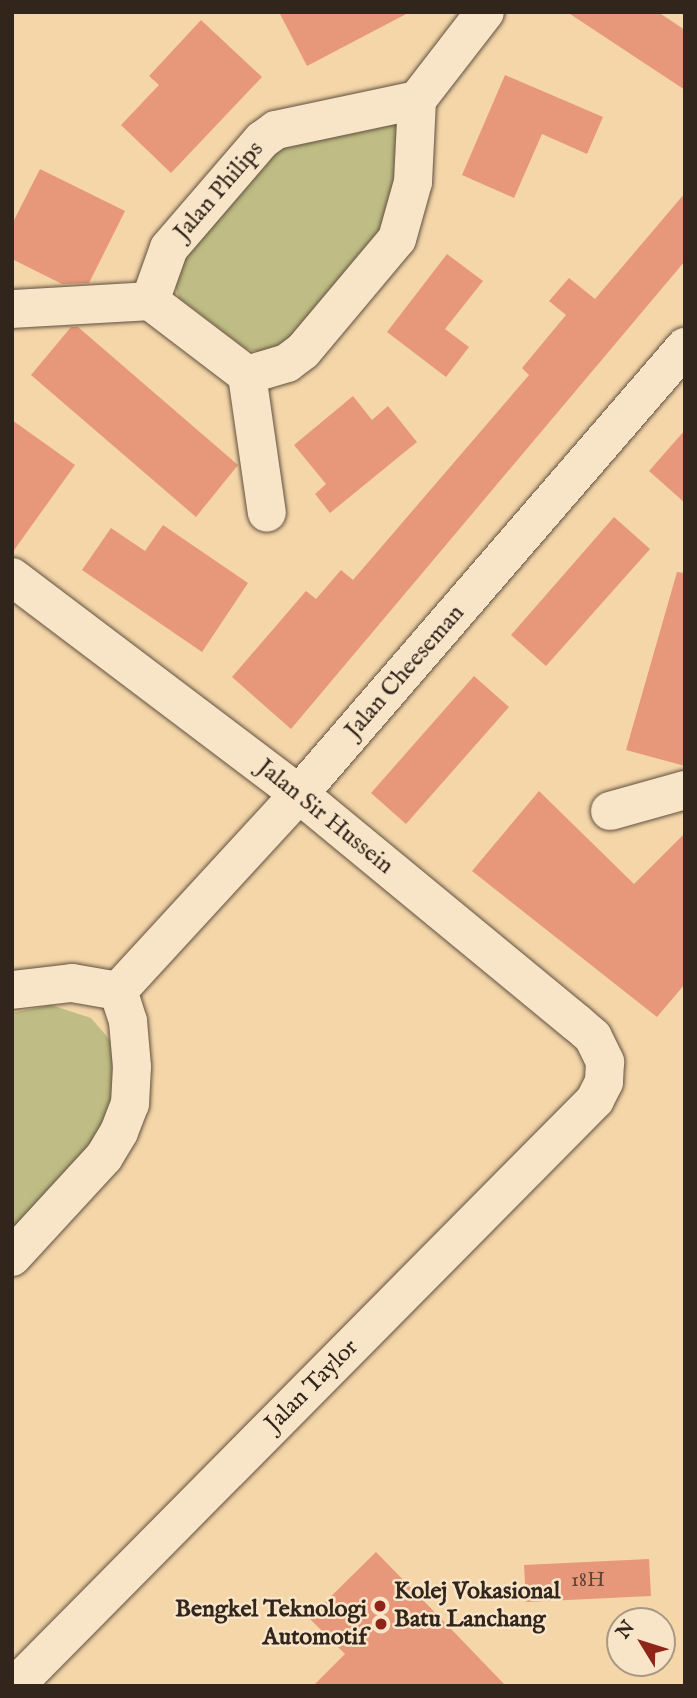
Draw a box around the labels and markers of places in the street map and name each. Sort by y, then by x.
place label: Kolej Vokasional Batu Lanchang [394,1578,560,1634]
place label: Bengkel Teknologi Automotif [175,1596,367,1652]
marker: Kolej Vokasional Batu Lanchang [372,1598,388,1614]
marker: Bengkel Teknologi Automotif [373,1616,389,1632]

